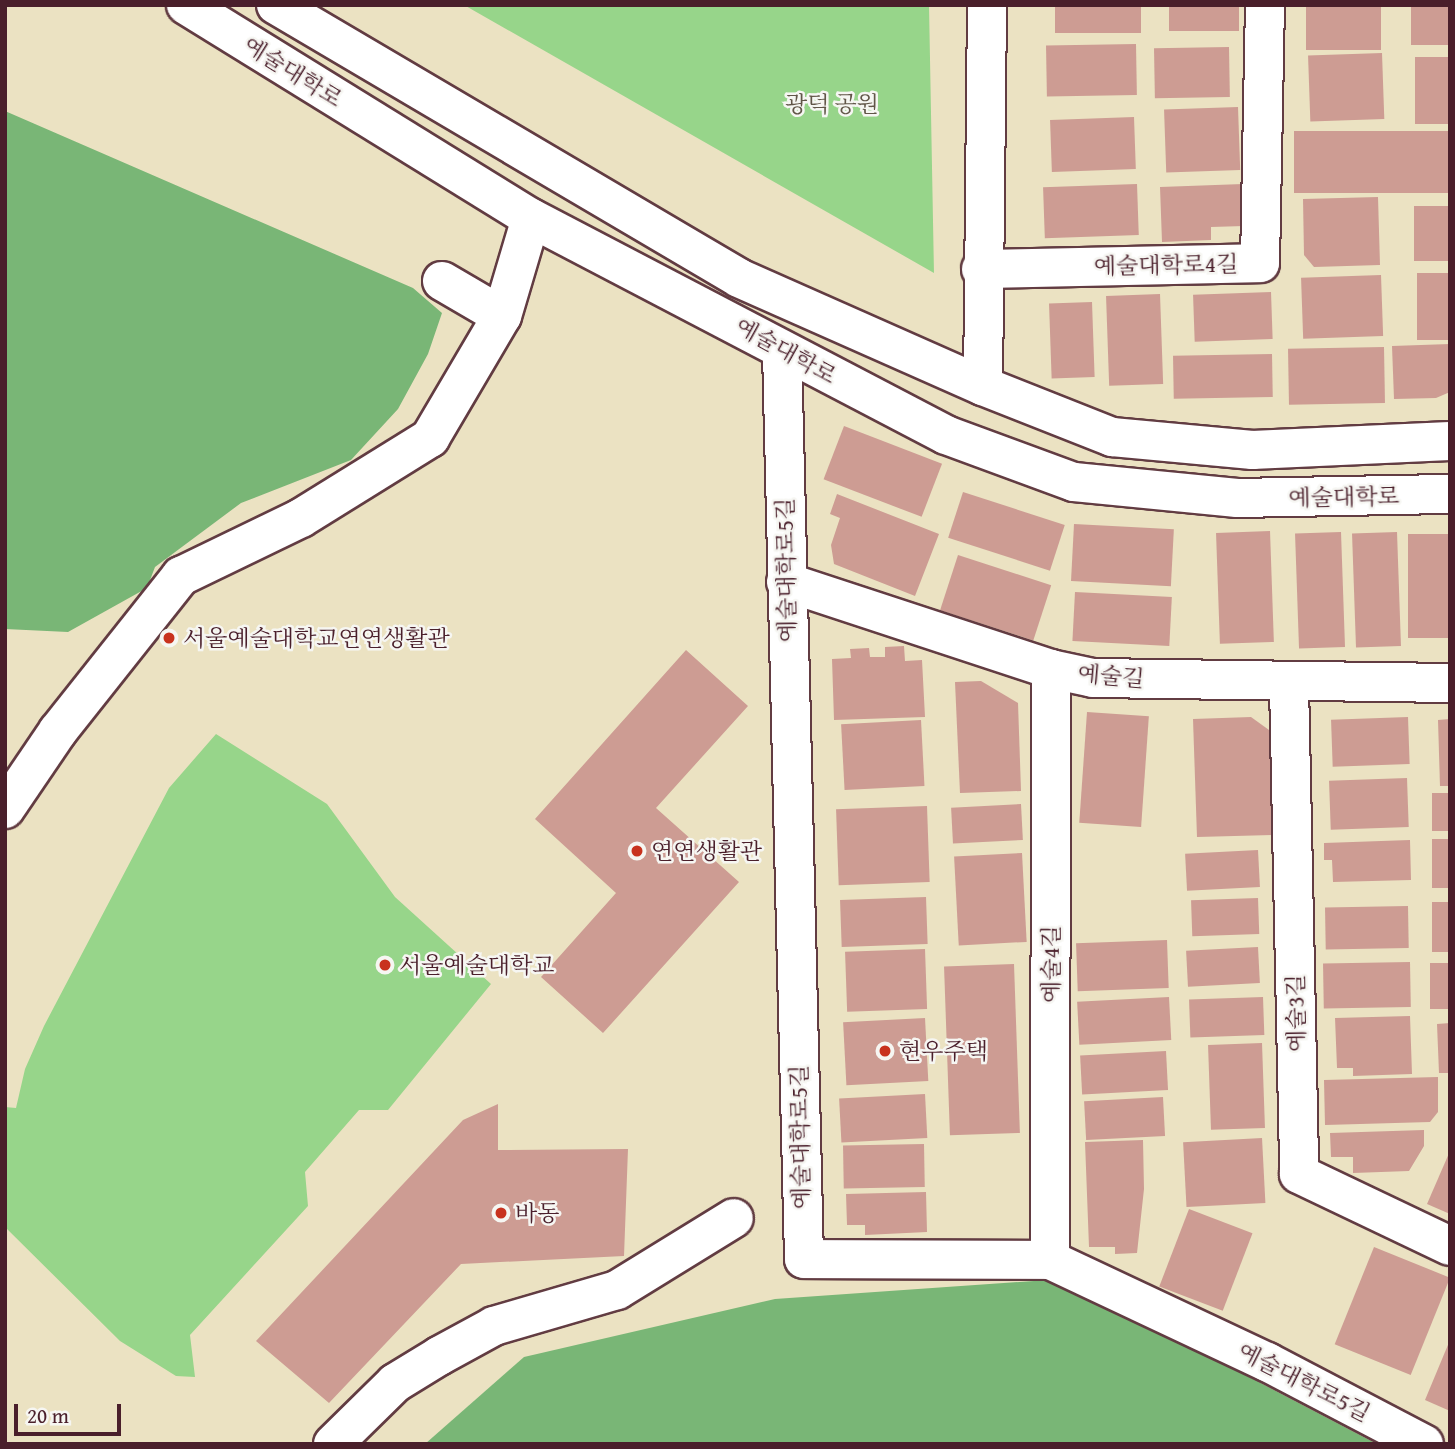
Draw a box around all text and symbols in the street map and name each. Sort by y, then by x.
street label: 예술대학로 [239,31,347,113]
park label: 광덕 공원 [785,90,879,118]
street label: 예술대학로4길 [1094,250,1238,280]
street label: 예술대학로 [731,312,841,390]
street label: 예술대학로 [1288,482,1400,512]
street label: 예술대학로5길 [771,498,801,642]
place label: 서울예술대학교연연생활관 [183,624,450,652]
marker: 서울예술대학교연연생활관 [161,630,177,646]
street label: 예술길 [1077,659,1145,693]
place label: 연연생활관 [651,837,762,865]
marker: 연연생활관 [629,843,645,859]
street label: 예술4길 [1037,925,1065,1003]
place label: 서울예술대학교 [399,951,555,979]
marker: 서울예술대학교 [377,957,393,973]
street label: 예술3길 [1282,974,1310,1052]
place label: 현우주택 [899,1037,988,1065]
marker: 현우주택 [877,1043,893,1059]
street label: 예술대학로5길 [785,1065,815,1209]
place label: 바동 [515,1199,559,1227]
marker: 바동 [493,1205,509,1221]
street label: 예술대학로5길 [1233,1337,1375,1427]
scale bar [18,1390,124,1434]
text: 20 m [27,1400,69,1431]

